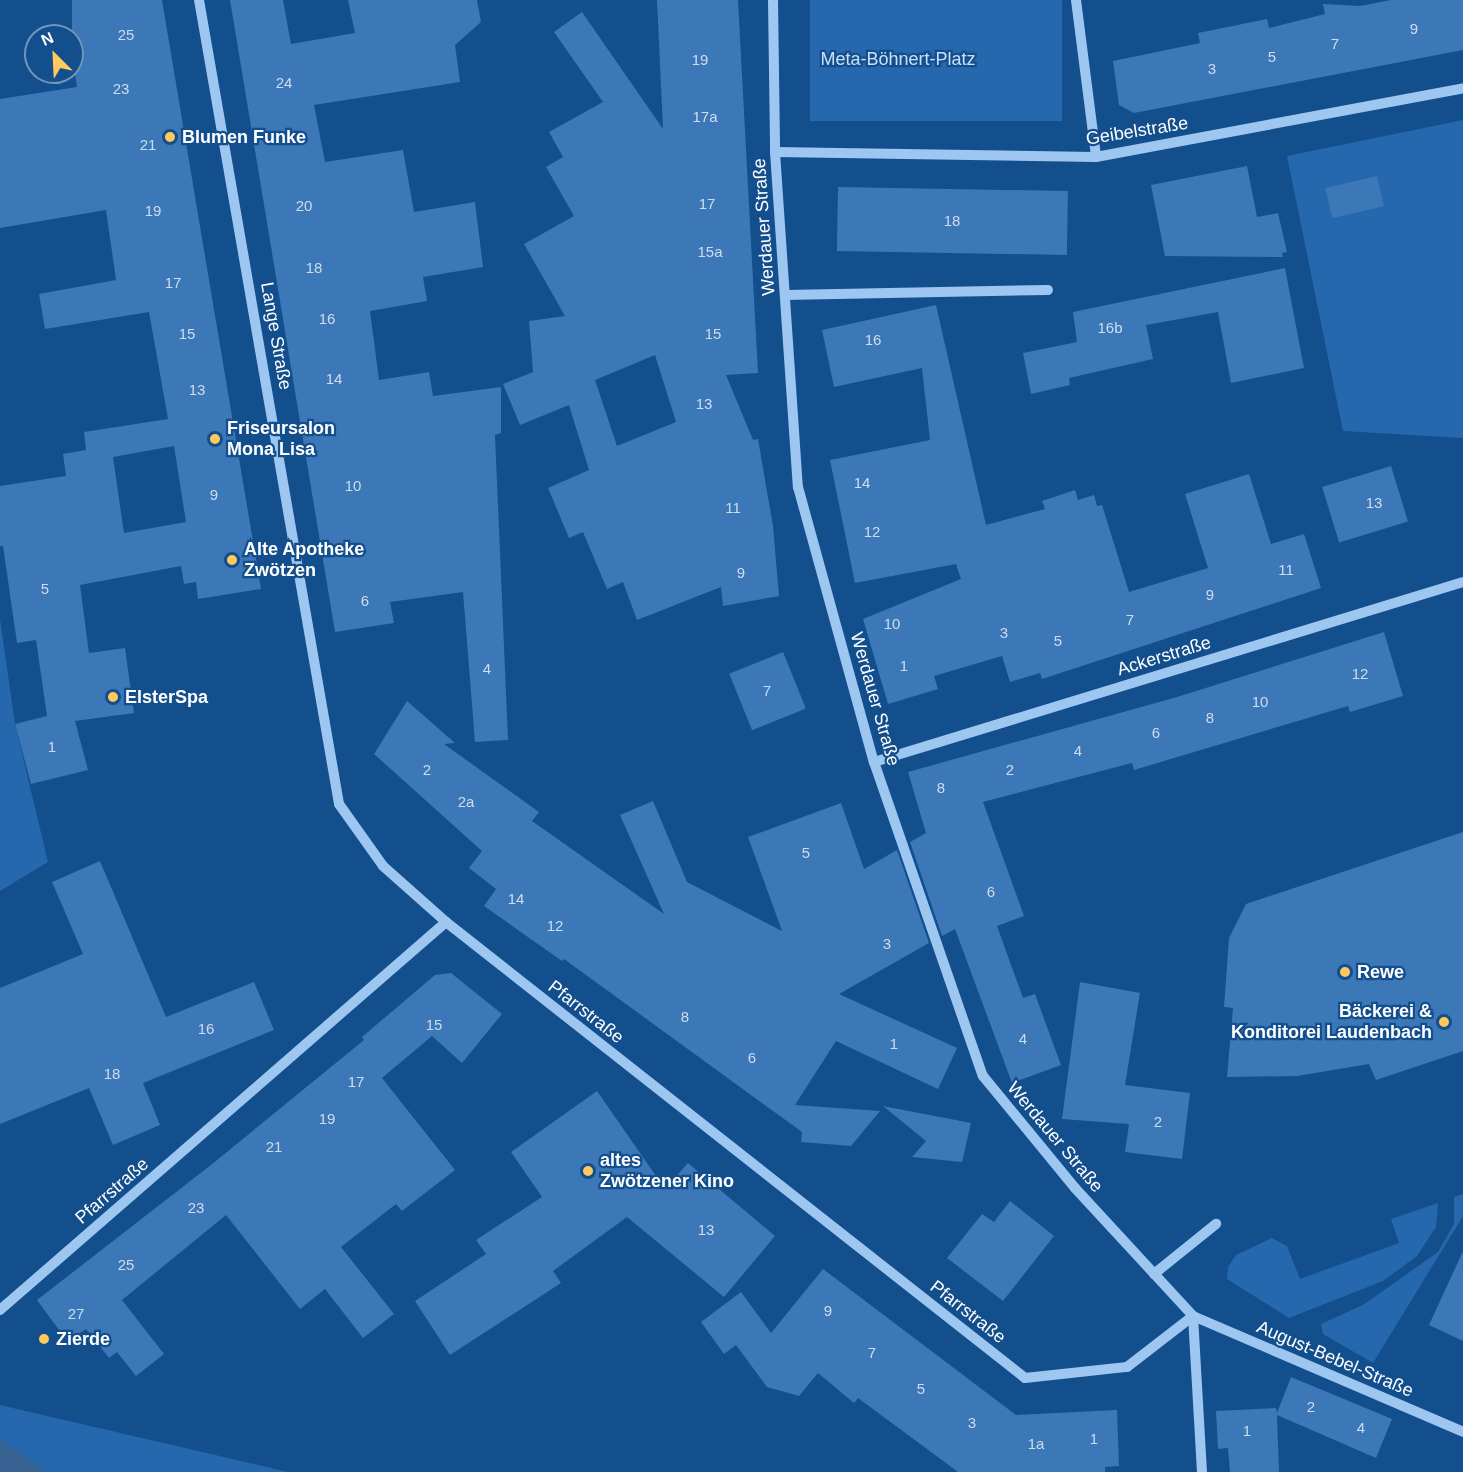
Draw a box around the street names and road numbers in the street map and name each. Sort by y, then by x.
street label: Geibelstraße [1084,112,1190,150]
street label: Werdauer Straße [748,158,780,296]
street label: Lange Straße [256,280,296,392]
street label: Werdauer Straße [846,630,904,768]
street label: Ackerstraße [1114,631,1214,681]
street label: Pfarrstraße [544,976,628,1048]
street label: Werdauer Straße [1002,1077,1108,1197]
street label: Pfarrstraße [71,1153,153,1229]
street label: Pfarrstraße [926,1276,1010,1348]
street label: August-Bebel-Straße [1253,1316,1417,1402]

